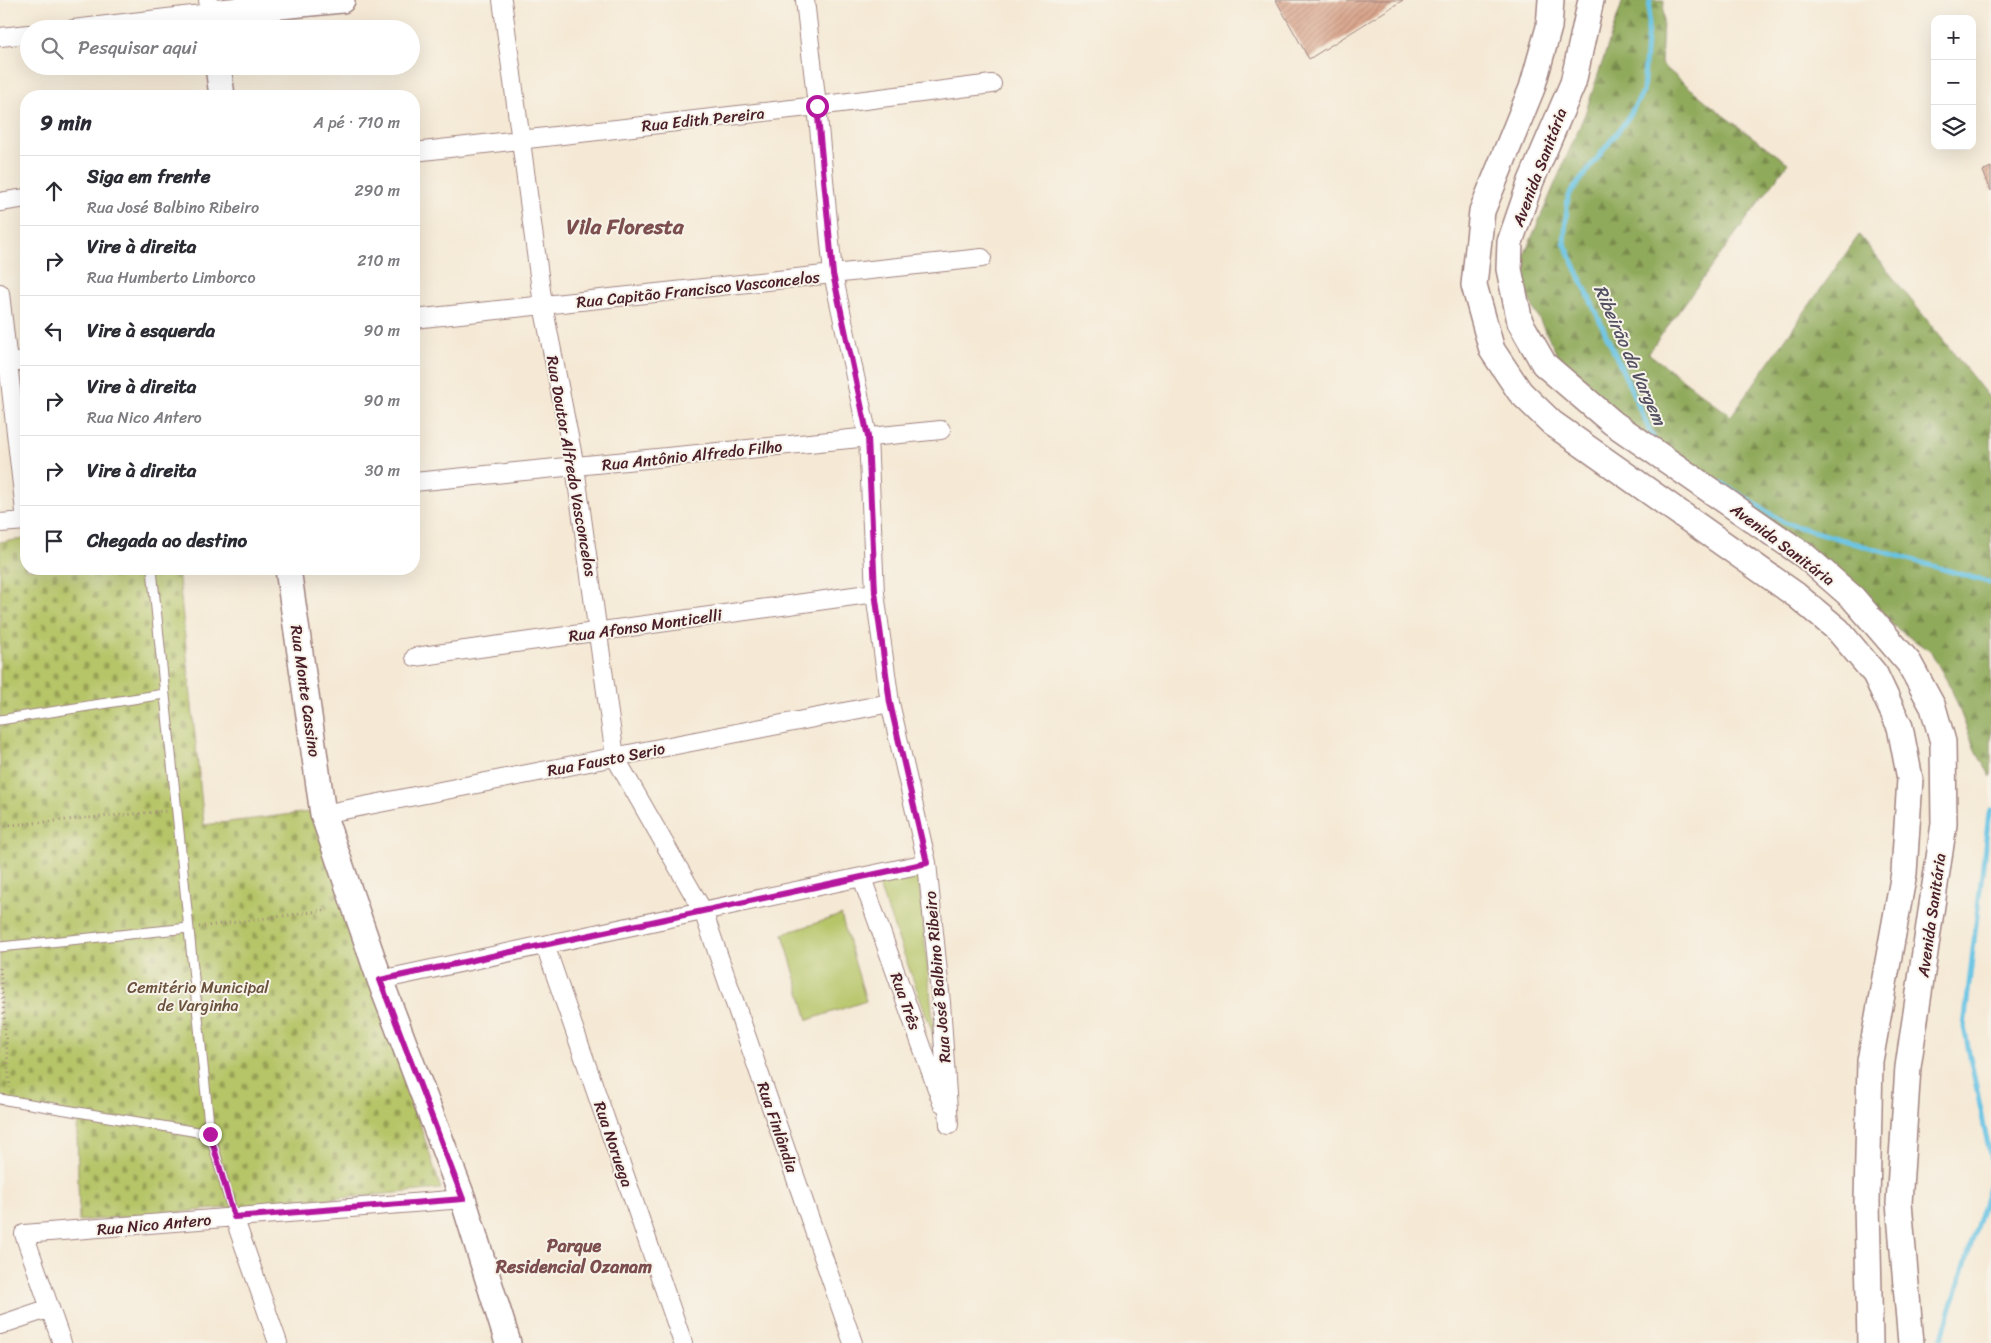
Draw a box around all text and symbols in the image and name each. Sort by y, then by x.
map controls [1931,15,1976,150]
button: + [1931,15,1976,60]
search box [20,20,420,75]
text: Pesquisar aqui [78,31,197,64]
icon: search [38,34,66,62]
button: − [1931,60,1976,105]
route start [806,95,829,118]
street label: Rua Edith Pereira [640,99,766,140]
text: 9 min [40,104,92,142]
street label: Avenida Sanitária [1503,104,1575,232]
button: layers [1931,105,1976,150]
text: A pé · 710 m [314,108,400,137]
text: Siga em frente [87,160,210,193]
text: 290 m [354,176,400,205]
icon: ahead [40,177,68,205]
text: Rua José Balbino Ribeiro [87,193,259,222]
district label: Vila Floresta [567,208,685,246]
text: Vire à direita [87,230,196,263]
text: 210 m [357,246,400,275]
icon: right [40,247,68,275]
street label: Rua Capitão Francisco Vasconcelos [575,262,822,317]
text: Rua Humberto Limborco [87,263,256,292]
water label: Ribeirão da Vargem [1585,279,1676,433]
text: Vire à esquerda [87,314,215,347]
text: 90 m [364,316,400,345]
icon: left [40,317,68,345]
street label: Rua Doutor Alfredo Vasconcelos [538,353,605,579]
text: Vire à direita [87,370,196,403]
text: 90 m [364,386,400,415]
icon: right [40,387,68,415]
text: Rua Nico Antero [87,403,202,432]
street label: Rua Antônio Alfredo Filho [600,432,784,479]
text: Vire à direita [87,454,196,487]
text: 30 m [365,456,400,485]
icon: right [40,457,68,485]
street label: Avenida Sanitária [1723,495,1841,594]
text: Chegada ao destino [87,524,247,557]
icon: arrive [40,527,68,555]
street label: Rua Afonso Monticelli [567,600,724,651]
street label: Rua Monte Cassino [282,623,329,759]
street label: Rua Fausto Serio [545,734,667,785]
street label: Avenida Sanitária [1908,851,1955,980]
street label: Rua José Balbino Ribeiro [916,890,959,1064]
street label: Rua Três [882,968,930,1035]
park label: Cemitério Municipal de Varginha [127,973,269,1020]
street label: Rua Finlândia [748,1078,807,1177]
street label: Rua Noruega [585,1097,642,1191]
route end [199,1123,222,1146]
street label: Rua Nico Antero [96,1205,213,1244]
district label: Parque Residencial Ozanam [495,1230,652,1283]

